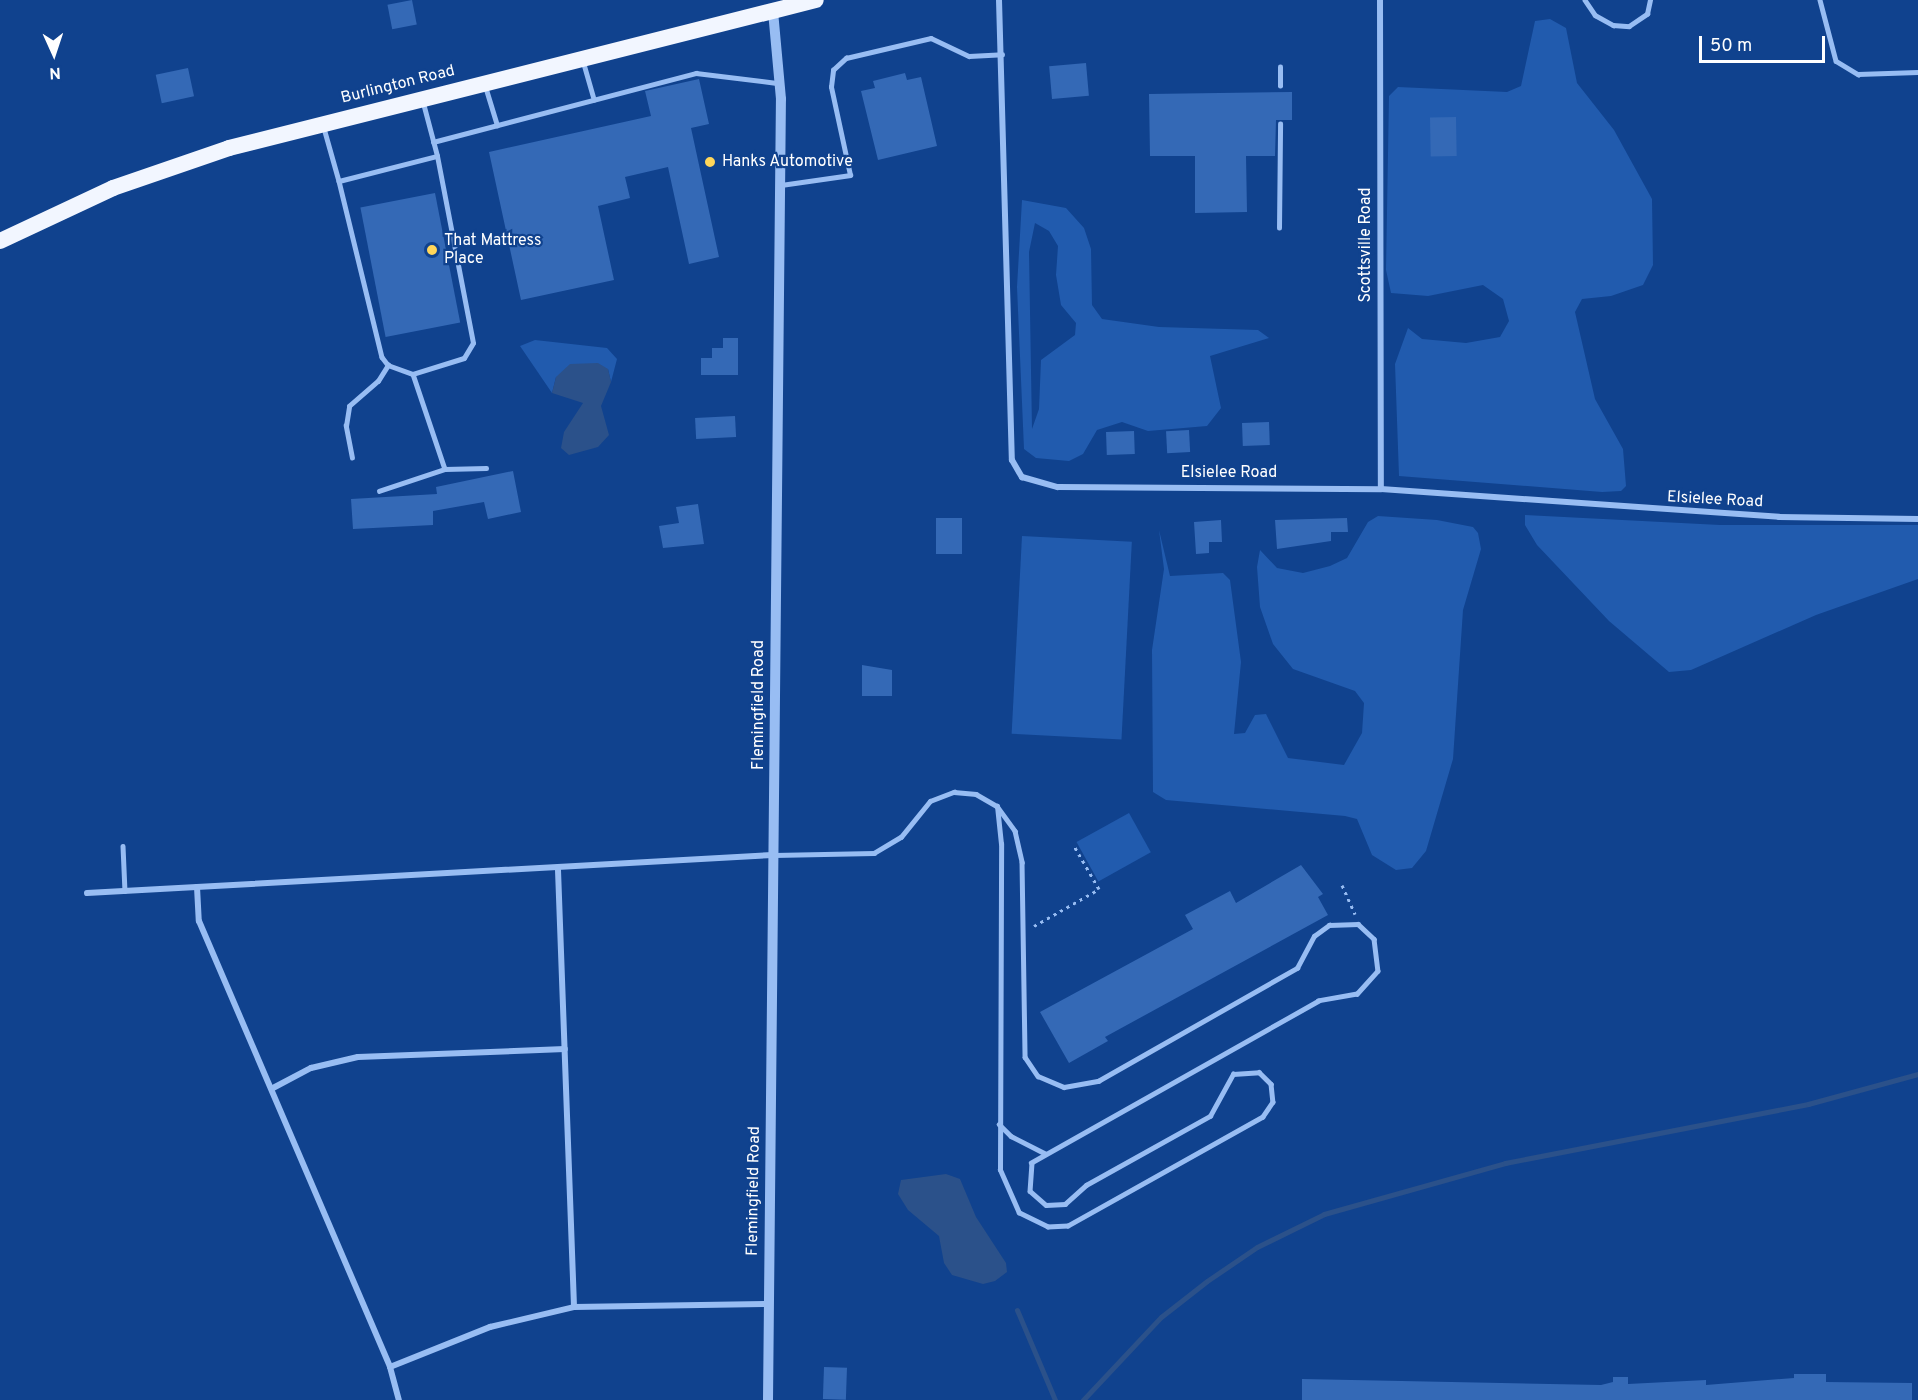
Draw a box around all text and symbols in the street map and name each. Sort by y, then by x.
north arrow [24,24,84,84]
scale bar [1702,24,1828,62]
text: 50 m [1710,35,1752,58]
text: N [49,62,61,82]
street label: Burlington Road [339,62,457,108]
place label: Hanks Automotive [722,152,853,172]
marker: Hanks Automotive [703,155,717,169]
street label: Scottsville Road [1356,187,1376,303]
place label: That Mattress Place [444,231,541,269]
marker: That Mattress Place [425,243,439,257]
street label: Elsielee Road [1181,463,1277,483]
street label: Elsielee Road [1666,488,1764,512]
street label: Flemingfield Road [749,640,769,770]
street label: Flemingfield Road [743,1126,765,1256]

